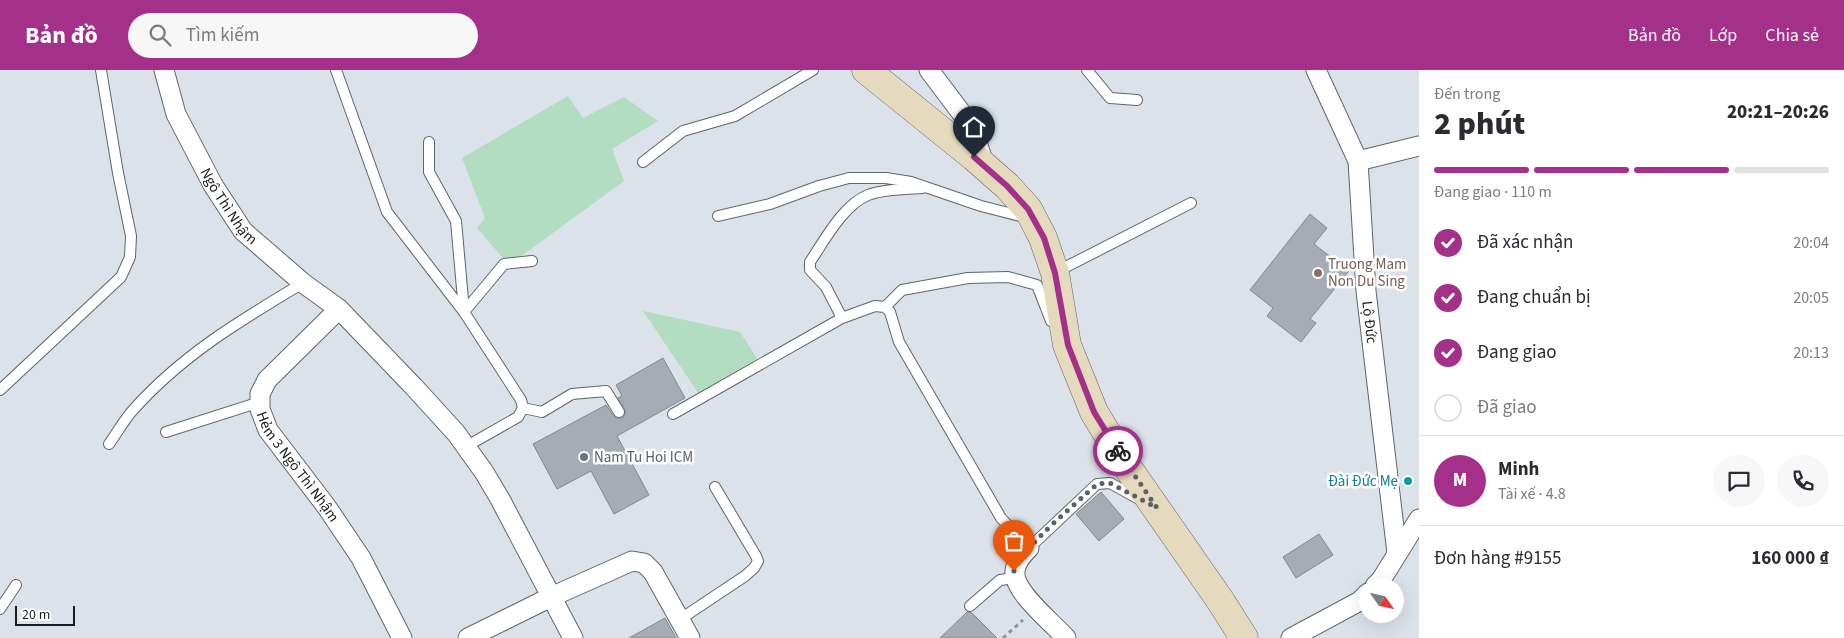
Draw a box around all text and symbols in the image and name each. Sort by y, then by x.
search box [128,13,478,58]
text: Bản đồ [25,18,98,53]
icon: search [146,21,174,49]
text: Tìm kiếm [186,22,259,49]
text: Bản đồ [1628,23,1681,48]
text: Lớp [1709,23,1737,48]
text: Chia sẻ [1765,23,1819,48]
text: Đến trong [1434,83,1500,105]
text: 20:21–20:26 [1727,99,1829,126]
text: 2 phút [1434,101,1525,147]
pin [953,106,995,157]
icon: home [960,113,988,141]
street label: Ngô Thì Nhậm [195,164,262,249]
text: Đang giao · 110 m [1434,181,1552,203]
icon: check [1434,229,1462,257]
text: Đã xác nhận [1477,229,1573,256]
text: 20:04 [1793,232,1829,254]
place label: Truong Mam Non Du Sing [1328,254,1407,292]
marker: Truong Mam Non Du Sing [1312,267,1324,279]
icon: check [1434,284,1462,312]
text: Đang chuẩn bị [1477,284,1591,311]
text: 20:05 [1793,287,1829,309]
street label: Lộ Đức [1357,300,1383,345]
icon: check [1434,339,1462,367]
text: Đang giao [1477,339,1557,366]
text: 20:13 [1793,342,1829,364]
text: Đã giao [1477,394,1537,421]
street label: Hẻm 3 Ngô Thì Nhậm [251,408,344,526]
courier [1093,426,1143,476]
icon: bike [1104,437,1132,465]
place label: Nam Tu Hoi ICM [594,447,693,468]
marker: Nam Tu Hoi ICM [578,451,590,463]
button: chat [1713,455,1765,507]
button: phone [1777,455,1829,507]
text: Minh [1498,456,1539,483]
text: M [1453,467,1467,494]
place label: Đài Đức Mẹ [1328,471,1398,492]
marker: Đài Đức Mẹ [1402,475,1414,487]
text: Tài xế · 4.8 [1498,483,1566,505]
pin [993,520,1035,571]
icon: bag [1000,527,1028,555]
text: Đơn hàng #9155 [1434,545,1561,572]
text: 160 000 ₫ [1751,545,1829,572]
north arrow [1359,578,1404,622]
map controls [1359,578,1404,623]
scale bar [15,603,75,626]
text: 20 m [22,605,50,625]

